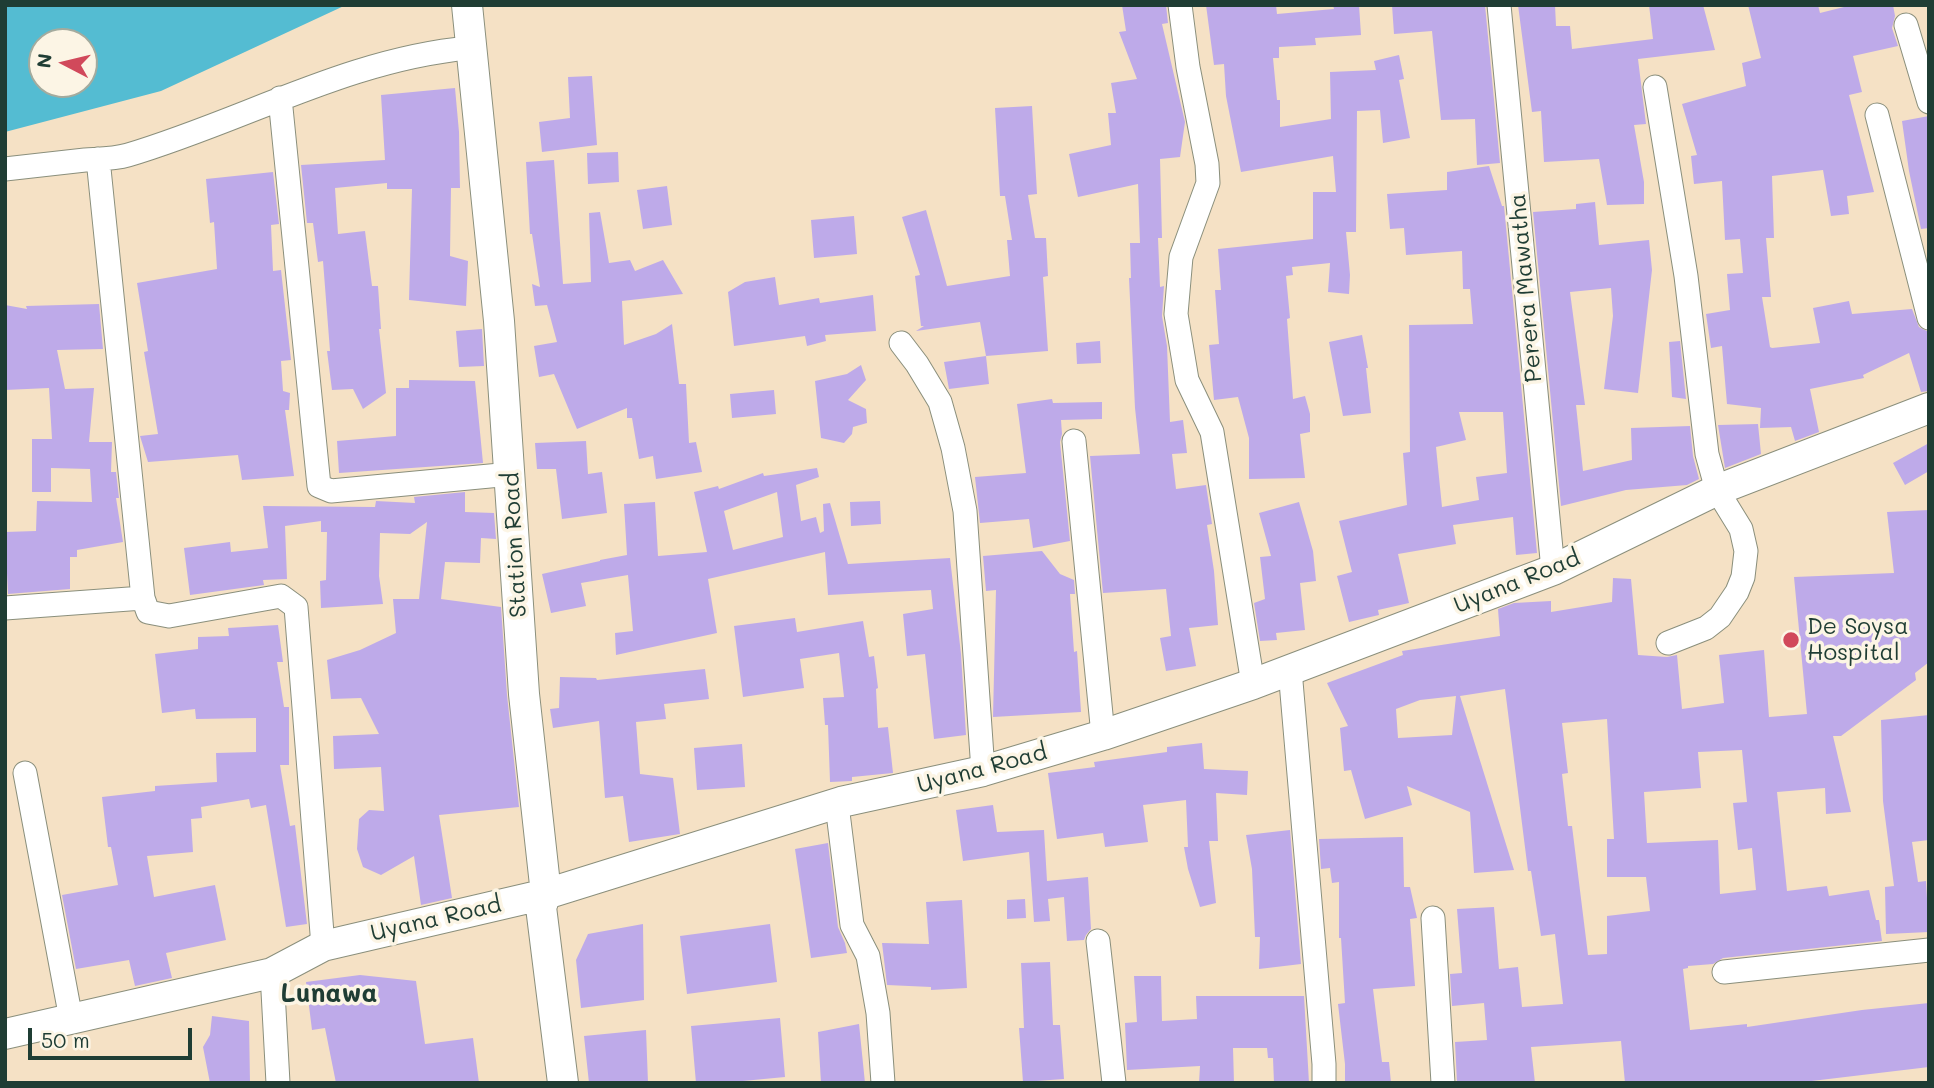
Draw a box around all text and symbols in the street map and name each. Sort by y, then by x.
north arrow [28,28,98,98]
text: N [30,52,57,69]
street label: Perera Mawatha [1504,192,1548,384]
street label: Station Road [497,472,533,618]
street label: Uyana Road [1450,544,1584,620]
place label: De Soysa Hospital [1807,613,1908,667]
marker: De Soysa Hospital [1781,630,1801,650]
street label: Uyana Road [914,738,1050,800]
street label: Uyana Road [368,891,504,947]
district label: Lunawa [281,978,377,1010]
scale bar [32,1014,196,1058]
text: 50 m [41,1026,90,1053]

